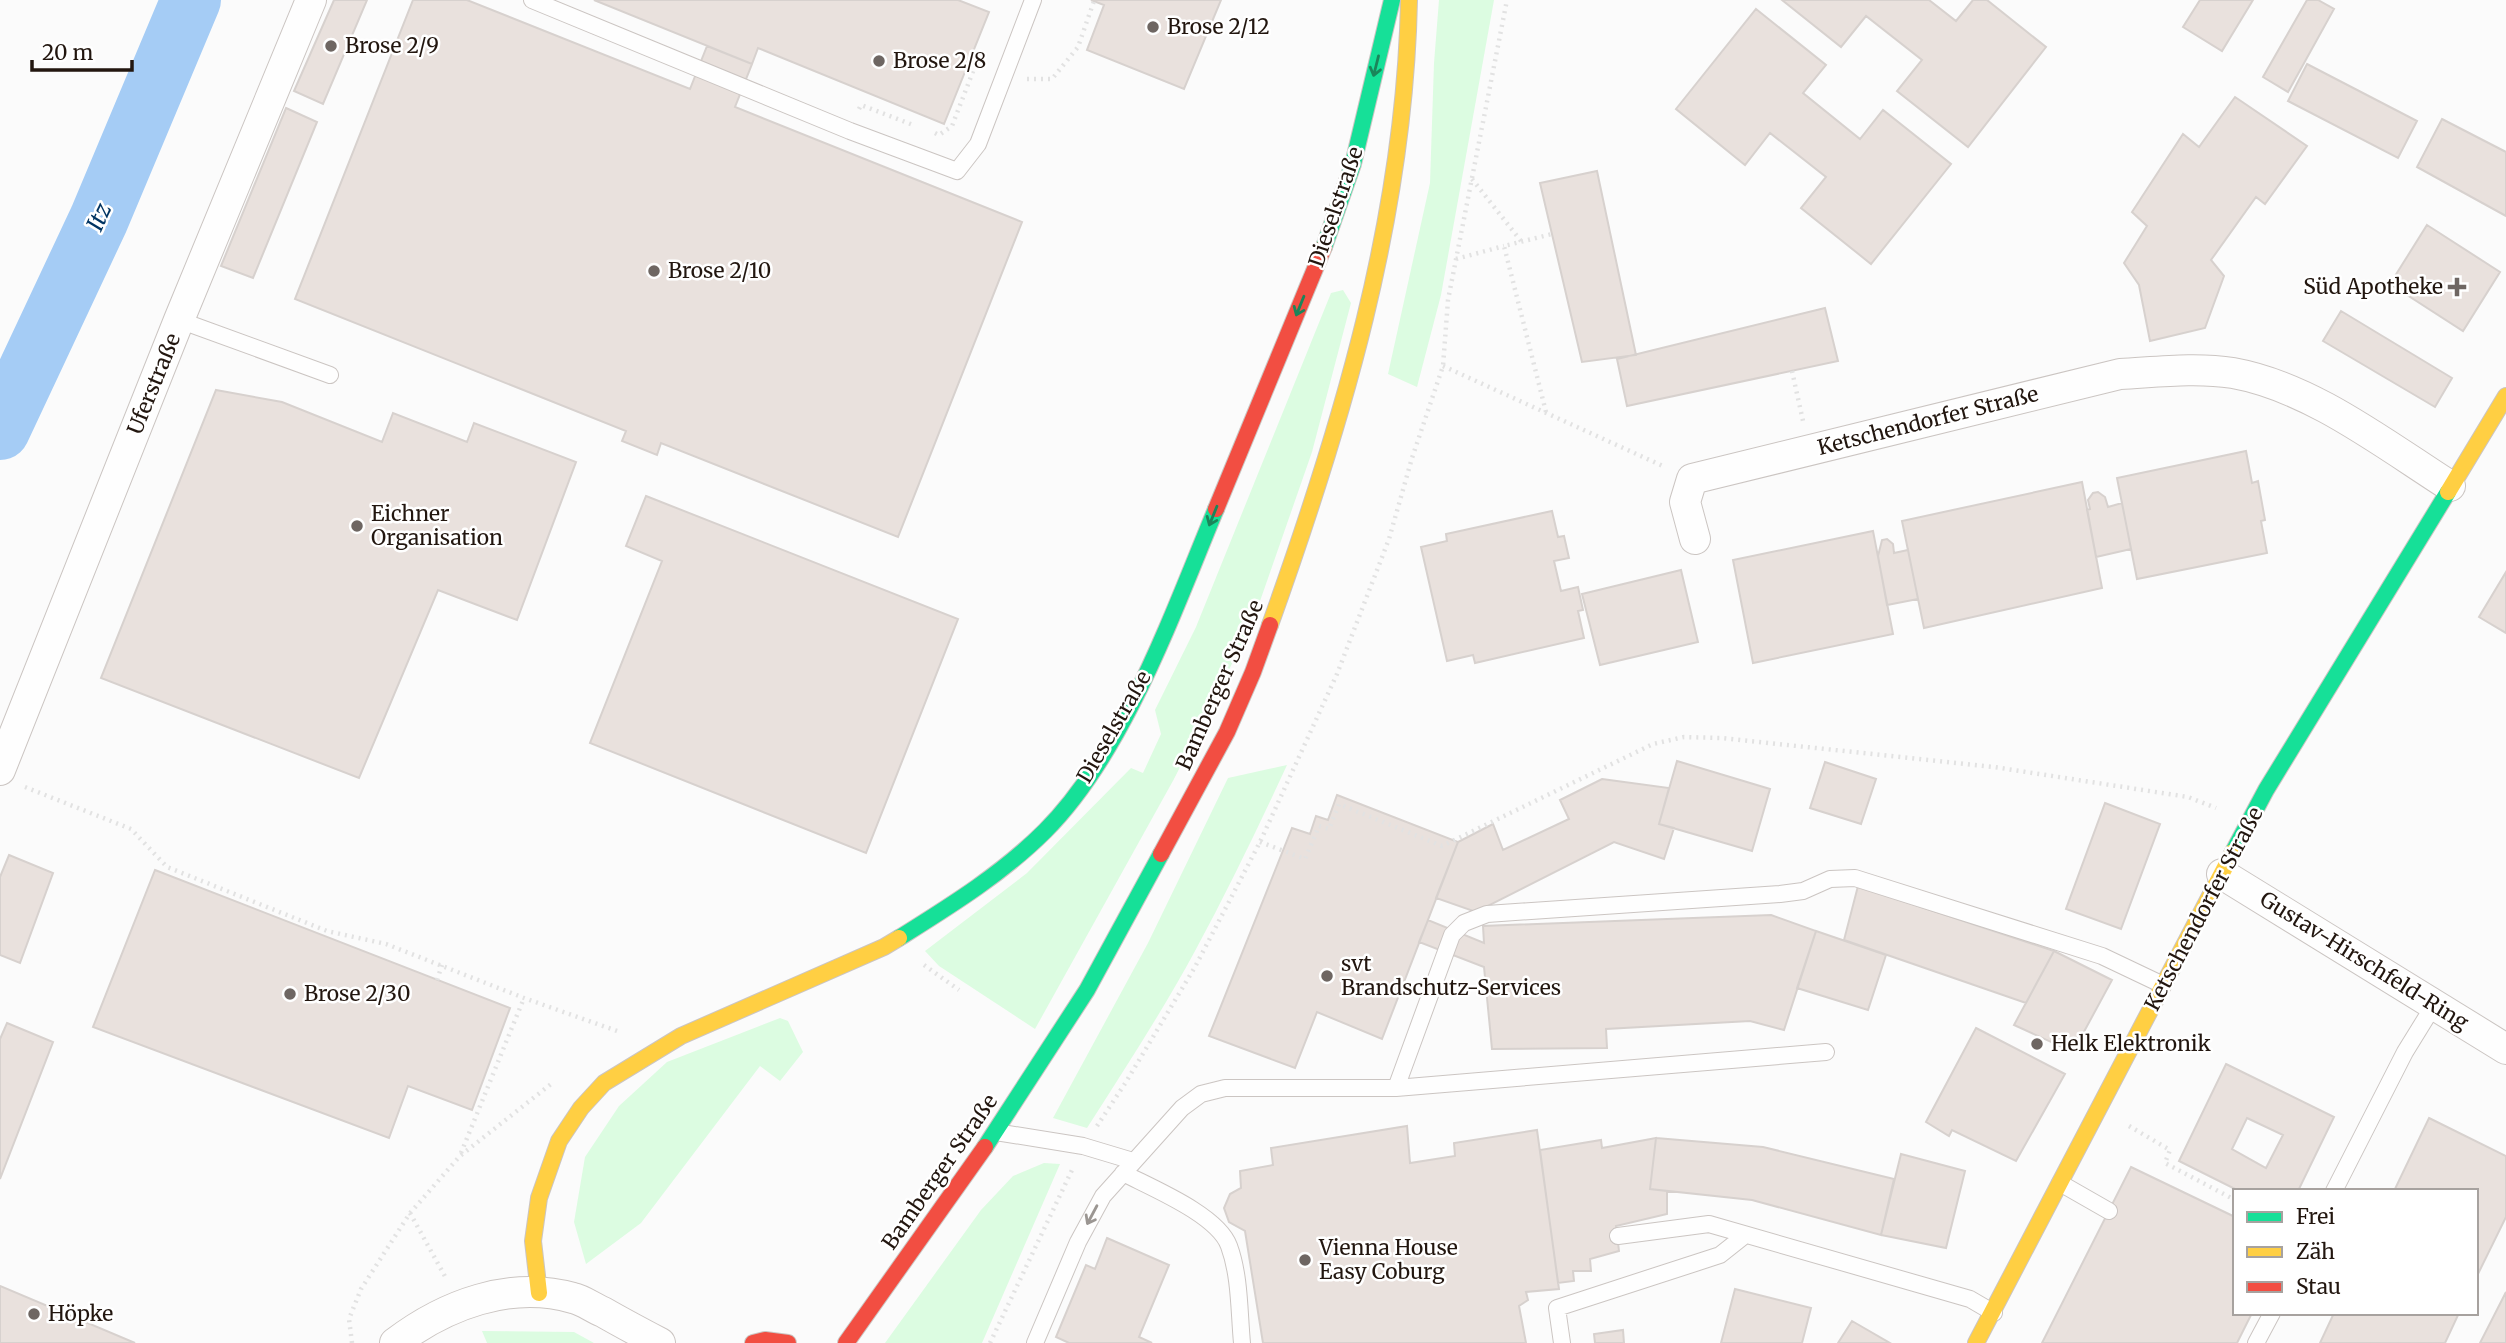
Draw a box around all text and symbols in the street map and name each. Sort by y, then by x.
place label: Brose 2/12 [1167,13,1270,40]
marker: Brose 2/12 [1145,19,1161,35]
scale bar [32,28,131,72]
place label: Brose 2/9 [345,32,439,59]
marker: Brose 2/9 [323,38,339,54]
text: 20 m [42,39,94,66]
place label: Brose 2/8 [893,47,986,74]
marker: Brose 2/8 [871,53,887,69]
one-way arrow [1369,54,1382,77]
street label: Dieselstraße [1302,143,1369,271]
water label: Itz [80,198,117,235]
place label: Brose 2/10 [668,257,771,284]
marker: Brose 2/10 [646,263,662,279]
place label: Süd Apotheke [2303,273,2443,300]
marker: Süd Apotheke [2449,279,2465,295]
one-way arrow [1293,295,1306,316]
street label: Uferstraße [121,329,186,439]
street label: Ketschendorfer Straße [1815,380,2041,461]
place label: Eichner Organisation [371,500,503,551]
one-way arrow [1206,505,1219,526]
marker: Eichner Organisation [349,518,365,534]
street label: Bamberger Straße [1170,595,1269,774]
street label: Dieselstraße [1071,666,1157,788]
street label: Ketschendorfer Straße [2138,802,2269,1015]
street label: Gustav-Hirschfeld-Ring [2255,885,2474,1036]
place label: svt Brandschutz-Services [1341,950,1561,1001]
marker: svt Brandschutz-Services [1319,968,1335,984]
place label: Brose 2/30 [304,980,410,1007]
marker: Brose 2/30 [282,986,298,1002]
place label: Helk Elektronik [2051,1030,2212,1057]
marker: Helk Elektronik [2029,1036,2045,1052]
street label: Bamberger Straße [876,1089,1003,1255]
legend [2233,1189,2478,1315]
text: Frei [2296,1203,2335,1230]
one-way arrow [1085,1205,1099,1225]
place label: Vienna House Easy Coburg [1318,1234,1458,1285]
text: Zäh [2296,1238,2335,1265]
marker: Vienna House Easy Coburg [1297,1252,1313,1268]
text: Stau [2296,1273,2341,1300]
place label: Höpke [48,1300,113,1327]
marker: Höpke [26,1306,42,1322]

